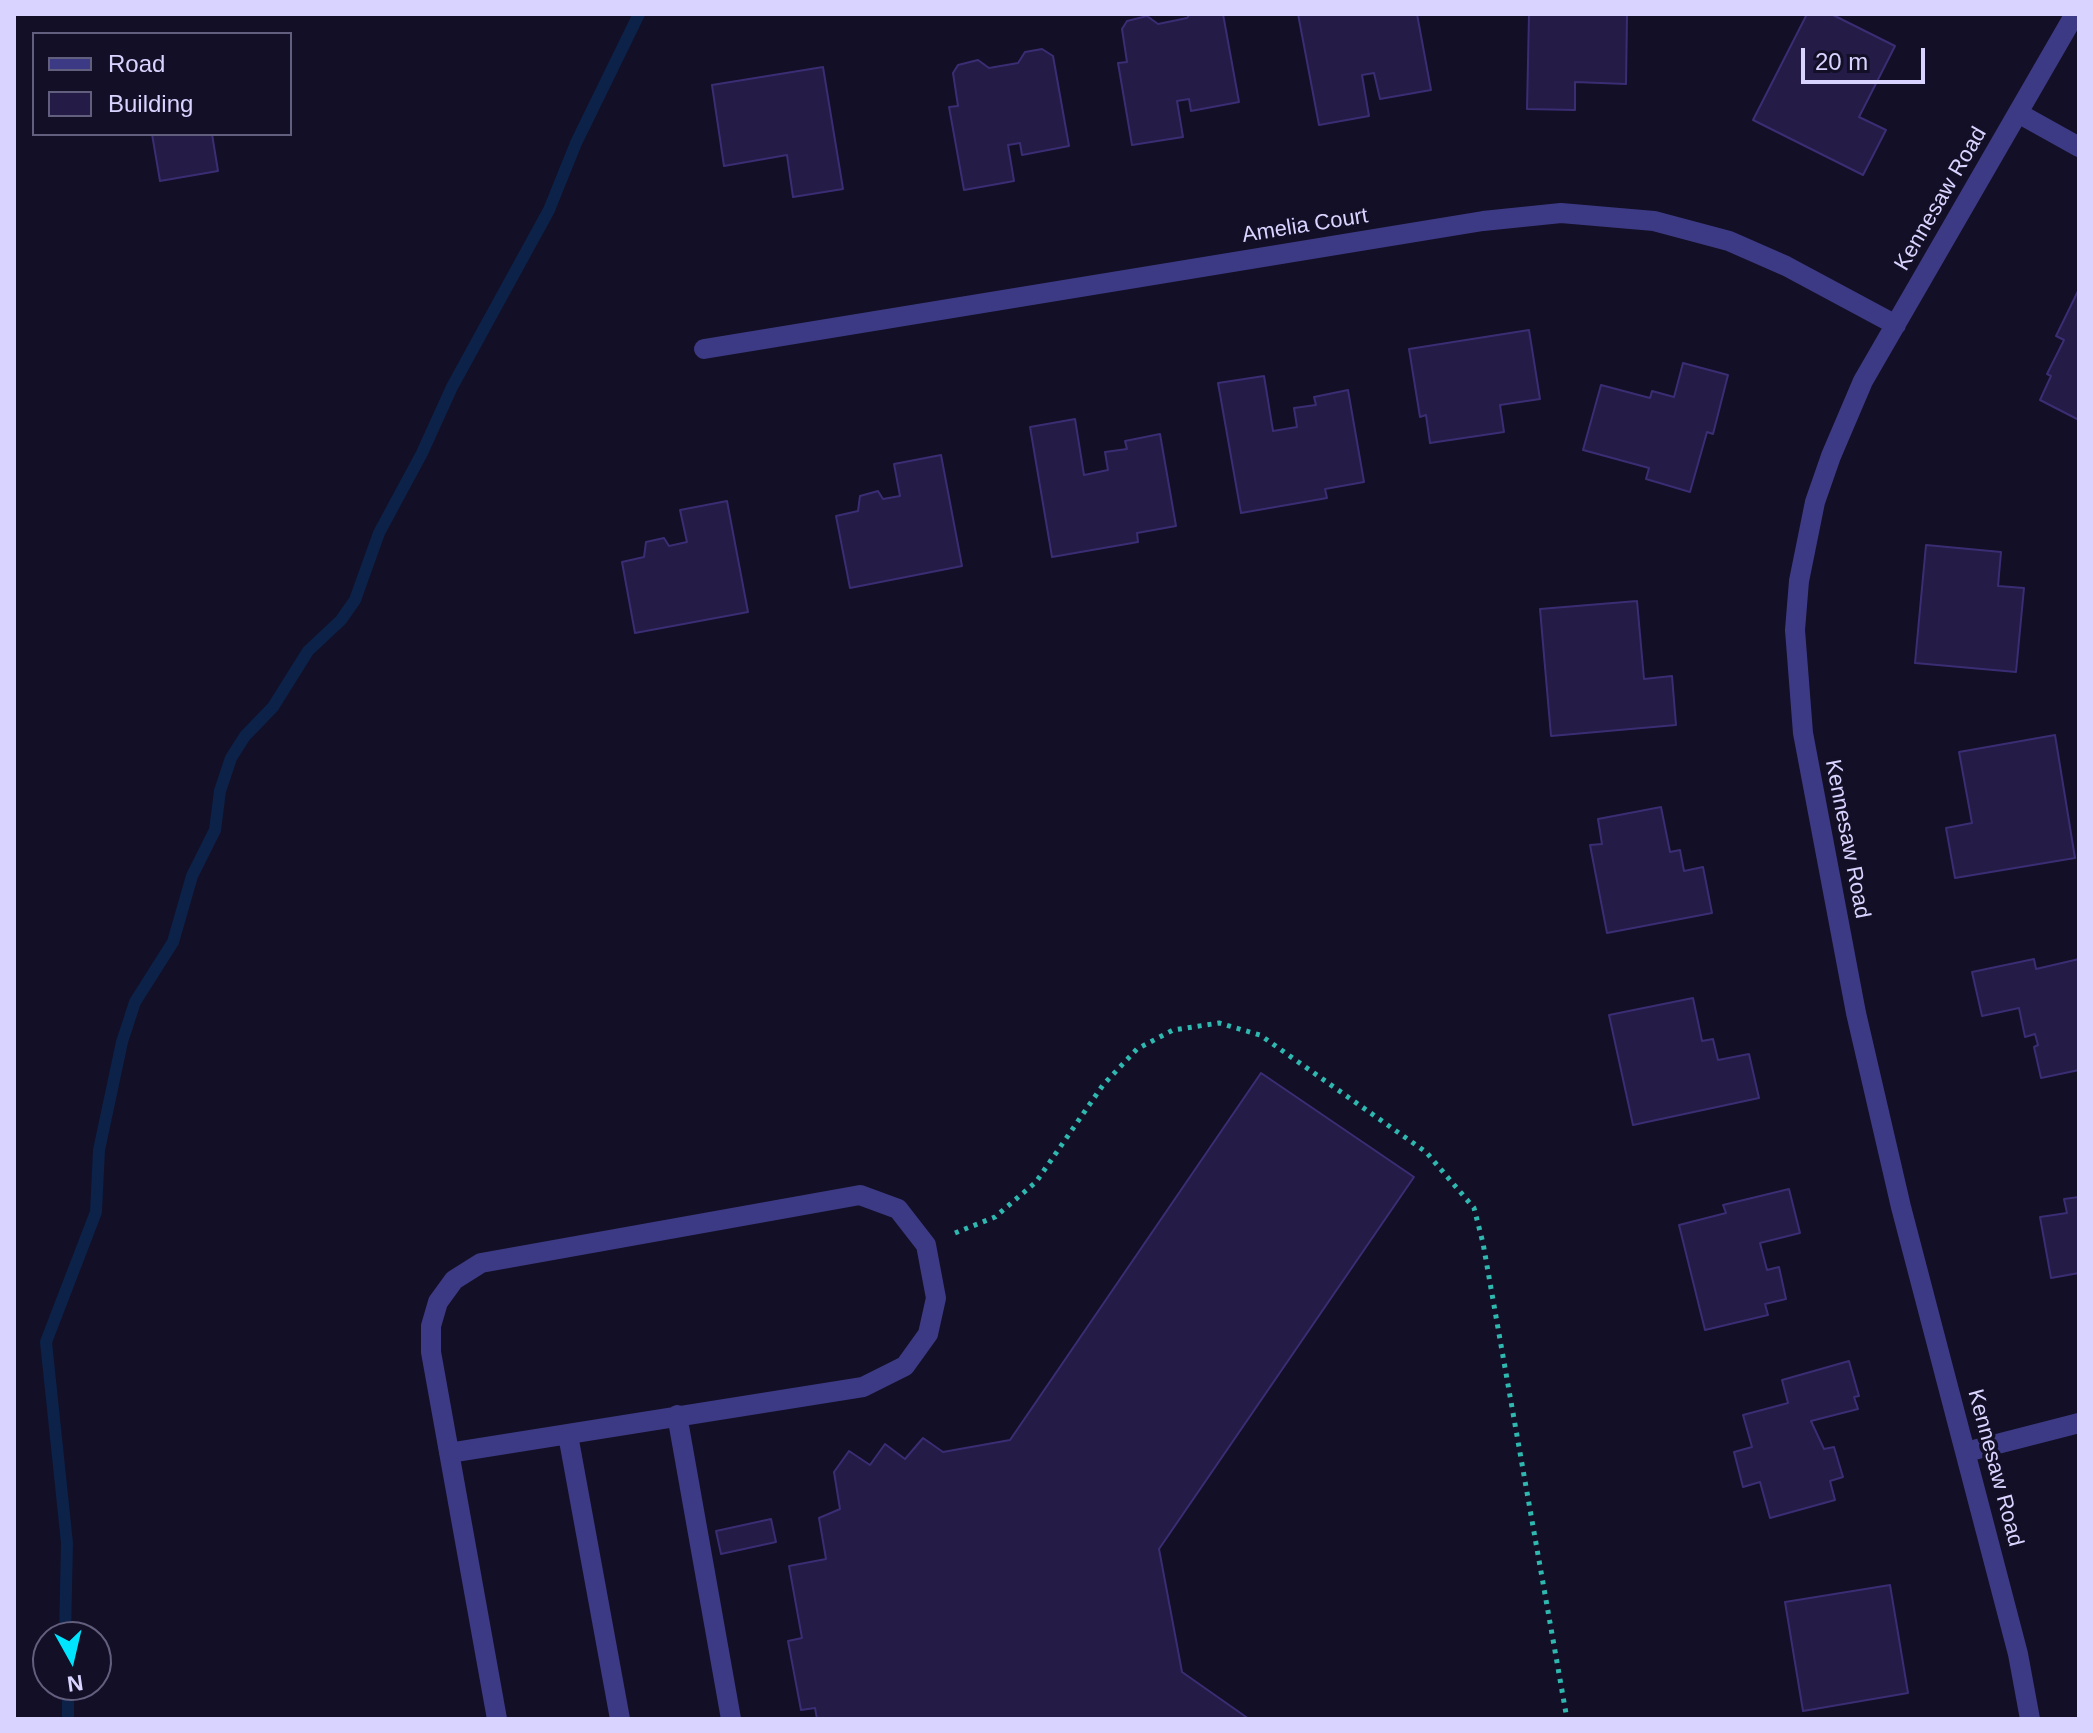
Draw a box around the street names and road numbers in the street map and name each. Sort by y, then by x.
street label: Kennesaw Road [1889,122,1993,276]
street label: Amelia Court [1240,203,1370,249]
street label: Kennesaw Road [1819,757,1875,921]
street label: Kennesaw Road [1961,1387,2029,1549]

